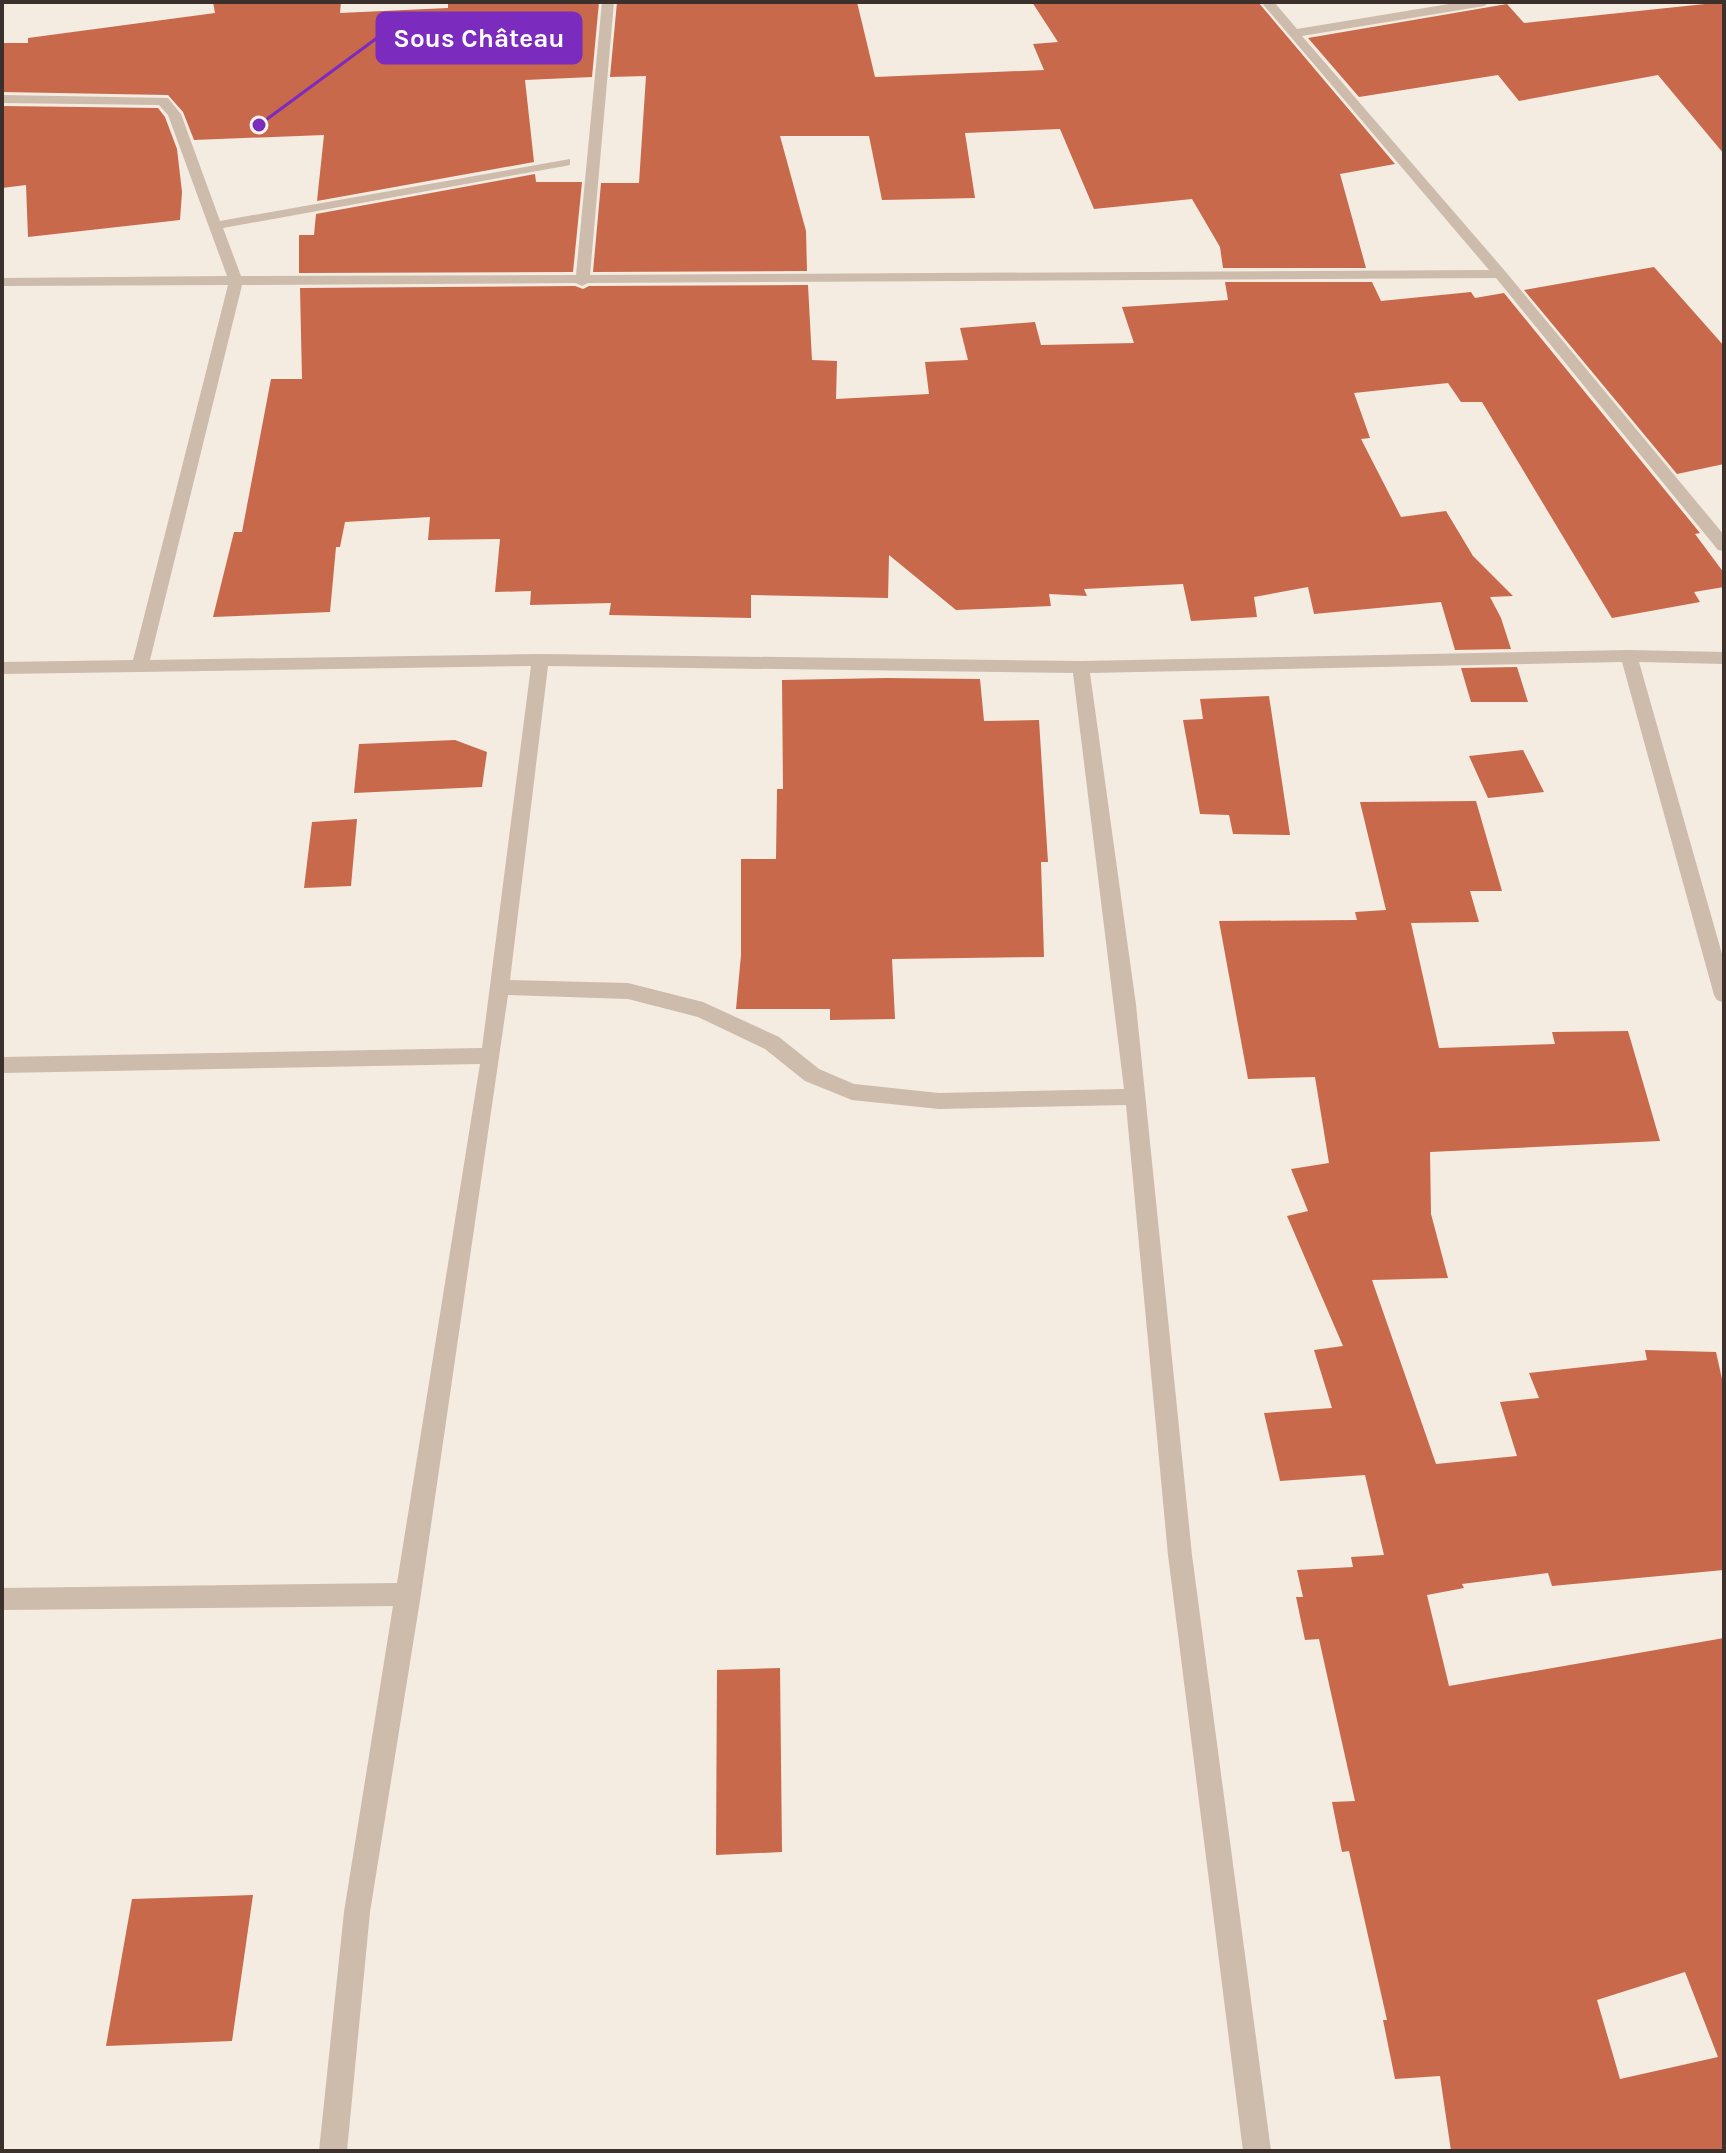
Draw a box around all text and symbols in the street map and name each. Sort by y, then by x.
callout: Sous Château [377,13,581,63]
text: Sous Château [393,23,565,54]

